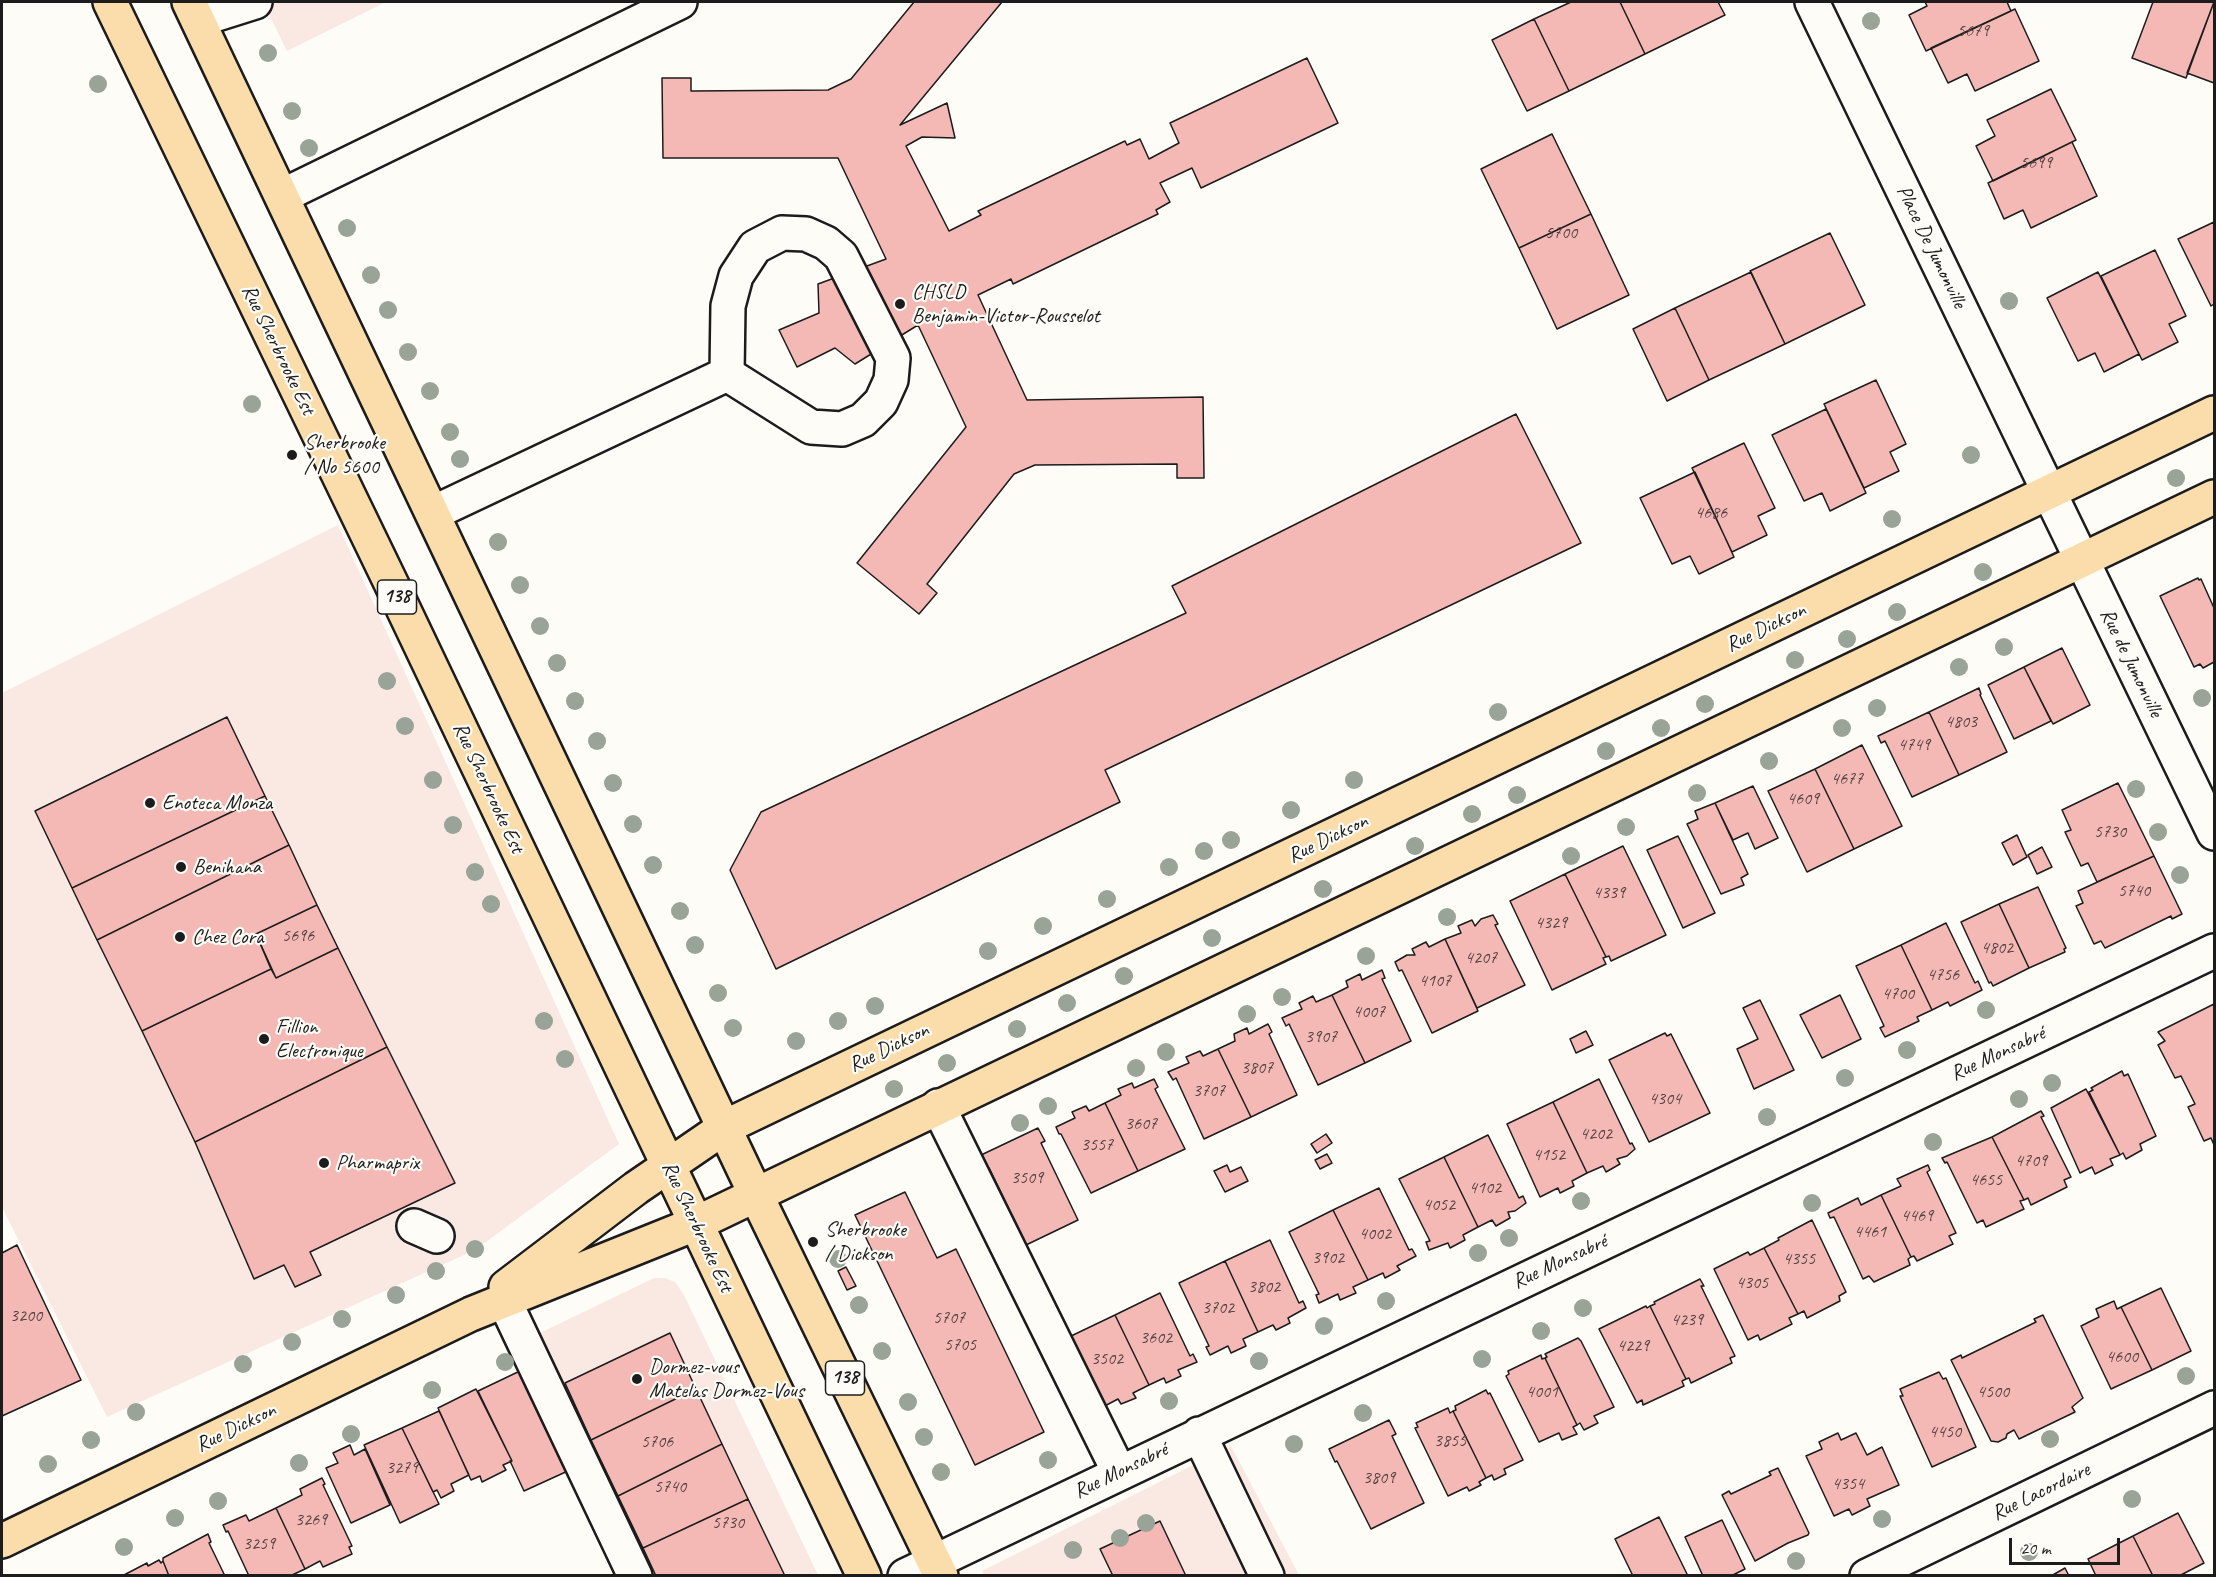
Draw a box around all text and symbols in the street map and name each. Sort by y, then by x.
house number: 5679 [1957,20,1989,42]
house number: 5699 [2020,152,2052,174]
street label: Place De Jumonville [1890,182,1972,312]
house number: 5700 [1545,222,1577,244]
place label: CHSLD Benjamin-Victor-Rousselot [912,279,1100,329]
street label: Rue Sherbrooke Est [236,281,320,419]
marker: CHSLD Benjamin-Victor-Rousselot [893,297,907,311]
place label: Sherbrooke / No 5600 [304,430,385,480]
marker: Sherbrooke / No 5600 [285,448,299,462]
house number: 4686 [1695,502,1727,524]
road number: 138 [378,580,416,614]
street label: Rue Dickson [1722,598,1810,658]
street label: Rue de Jumonville [2094,605,2168,721]
house number: 4803 [1945,711,1977,733]
street label: Rue Sherbrooke Est [447,719,529,857]
house number: 4749 [1898,734,1930,756]
house number: 4677 [1831,768,1863,790]
house number: 4609 [1787,788,1819,810]
place label: Enoteca Monza [162,790,272,816]
marker: Enoteca Monza [143,796,157,810]
street label: Rue Dickson [1284,809,1372,869]
house number: 5730 [2094,821,2126,843]
place label: Benihana [193,854,261,880]
marker: Benihana [174,860,188,874]
house number: 5740 [2118,880,2150,902]
house number: 4339 [1593,882,1625,904]
house number: 4329 [1535,912,1567,934]
place label: Chez Cora [192,924,263,950]
house number: 5696 [282,925,314,947]
marker: Chez Cora [173,930,187,944]
house number: 4802 [1981,937,2013,959]
house number: 4207 [1465,947,1497,969]
house number: 4756 [1927,964,1959,986]
house number: 4107 [1419,970,1451,992]
house number: 4700 [1882,983,1914,1005]
house number: 4007 [1353,1001,1385,1023]
place label: Fillion Electronique [276,1014,363,1064]
street label: Rue Dickson [845,1018,933,1078]
street label: Rue Monsabré [1947,1021,2049,1087]
house number: 3907 [1305,1026,1337,1048]
marker: Fillion Electronique [257,1032,271,1046]
house number: 3807 [1241,1057,1273,1079]
house number: 3707 [1193,1080,1225,1102]
house number: 4304 [1649,1088,1681,1110]
house number: 3607 [1125,1113,1157,1135]
house number: 4202 [1580,1123,1612,1145]
house number: 3557 [1081,1134,1113,1156]
house number: 4152 [1533,1144,1565,1166]
place label: Pharmaprix [336,1150,419,1176]
house number: 4709 [2015,1150,2047,1172]
marker: Pharmaprix [317,1156,331,1170]
street label: Rue Sherbrooke Est [656,1158,738,1296]
house number: 3509 [1011,1167,1043,1189]
house number: 4655 [1970,1169,2002,1191]
house number: 4102 [1469,1177,1501,1199]
house number: 4052 [1423,1194,1455,1216]
house number: 4469 [1901,1205,1933,1227]
place label: Sherbrooke / Dickson [825,1217,906,1267]
house number: 4461 [1854,1221,1886,1243]
house number: 4002 [1359,1223,1391,1245]
street label: Rue Monsabré [1509,1229,1611,1295]
marker: Sherbrooke / Dickson [806,1235,820,1249]
house number: 3902 [1312,1247,1344,1269]
house number: 4355 [1783,1248,1815,1270]
house number: 4305 [1736,1272,1768,1294]
house number: 3802 [1248,1276,1280,1298]
house number: 3702 [1202,1297,1234,1319]
house number: 3200 [10,1305,42,1327]
house number: 5707 [933,1307,965,1329]
house number: 4239 [1671,1309,1703,1331]
house number: 3602 [1140,1327,1172,1349]
house number: 5705 [944,1334,976,1356]
house number: 4229 [1617,1335,1649,1357]
house number: 4600 [2106,1346,2138,1368]
house number: 3502 [1091,1348,1123,1370]
place label: Dormez-vous Matelas Dormez-Vous [649,1354,804,1404]
road number: 138 [826,1361,864,1395]
marker: Dormez-vous Matelas Dormez-Vous [630,1372,644,1386]
house number: 4001 [1526,1381,1558,1403]
house number: 4500 [1977,1381,2009,1403]
street label: Rue Dickson [192,1398,280,1458]
house number: 4450 [1929,1421,1961,1443]
house number: 3855 [1434,1430,1466,1452]
house number: 5706 [641,1431,673,1453]
street label: Rue Monsabré [1070,1437,1172,1505]
house number: 3279 [386,1457,418,1479]
street label: Rue Lacordaire [1988,1457,2094,1527]
house number: 3809 [1363,1467,1395,1489]
house number: 4354 [1832,1473,1864,1495]
house number: 5740 [654,1476,686,1498]
house number: 3269 [295,1509,327,1531]
house number: 5730 [712,1512,744,1534]
scale bar [2012,1526,2123,1564]
house number: 3259 [243,1533,275,1555]
text: 20 m [2020,1537,2051,1559]

